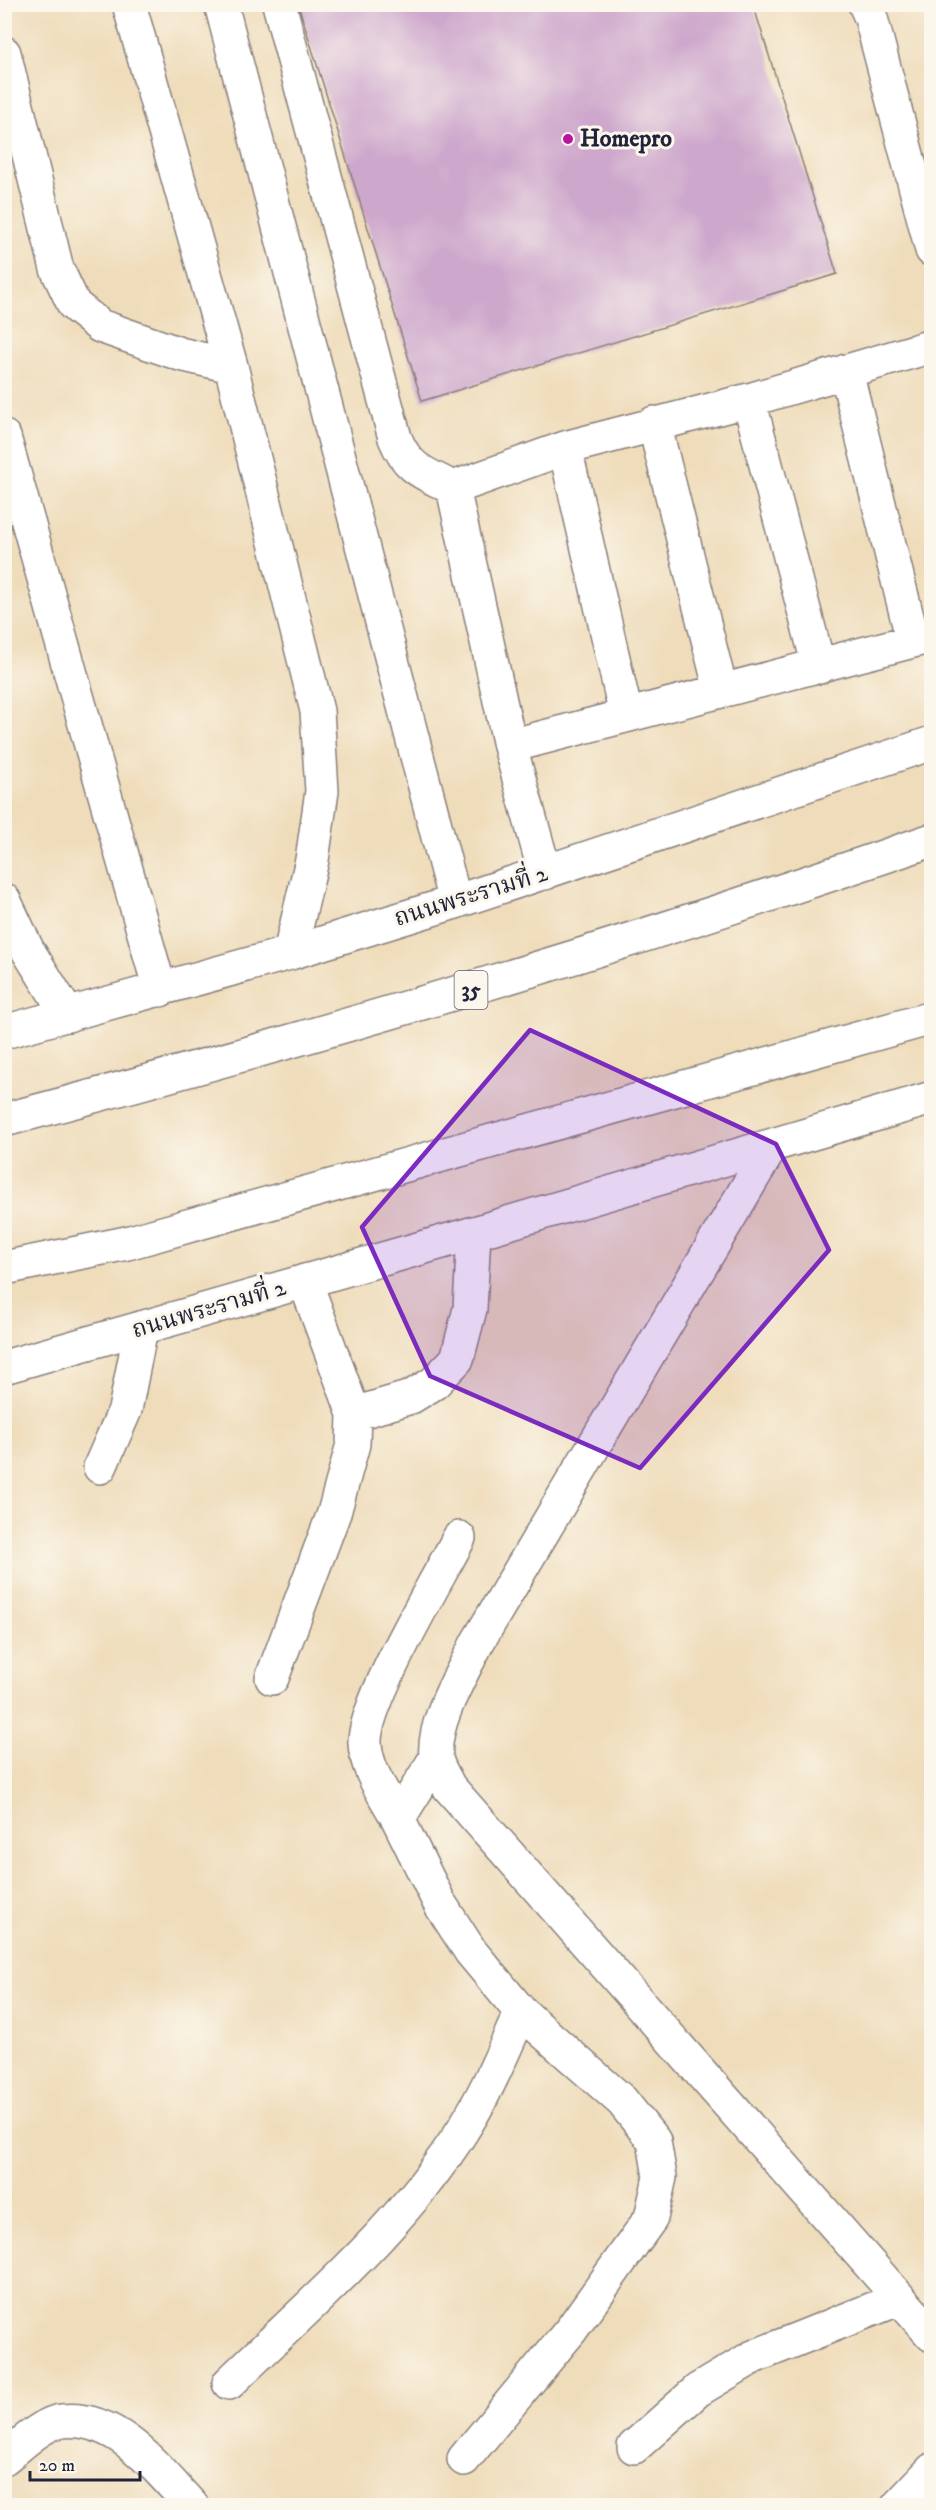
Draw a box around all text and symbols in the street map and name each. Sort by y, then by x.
place label: Homepro [580,124,672,154]
marker: Homepro [561,132,575,146]
street label: ถนนพระรามที่ 2 [389,855,552,934]
road number: 35 [454,971,488,1009]
street label: ถนนพระรามที่ 2 [127,1269,290,1345]
scale bar [30,2444,140,2482]
text: 20 m [39,2455,75,2477]

